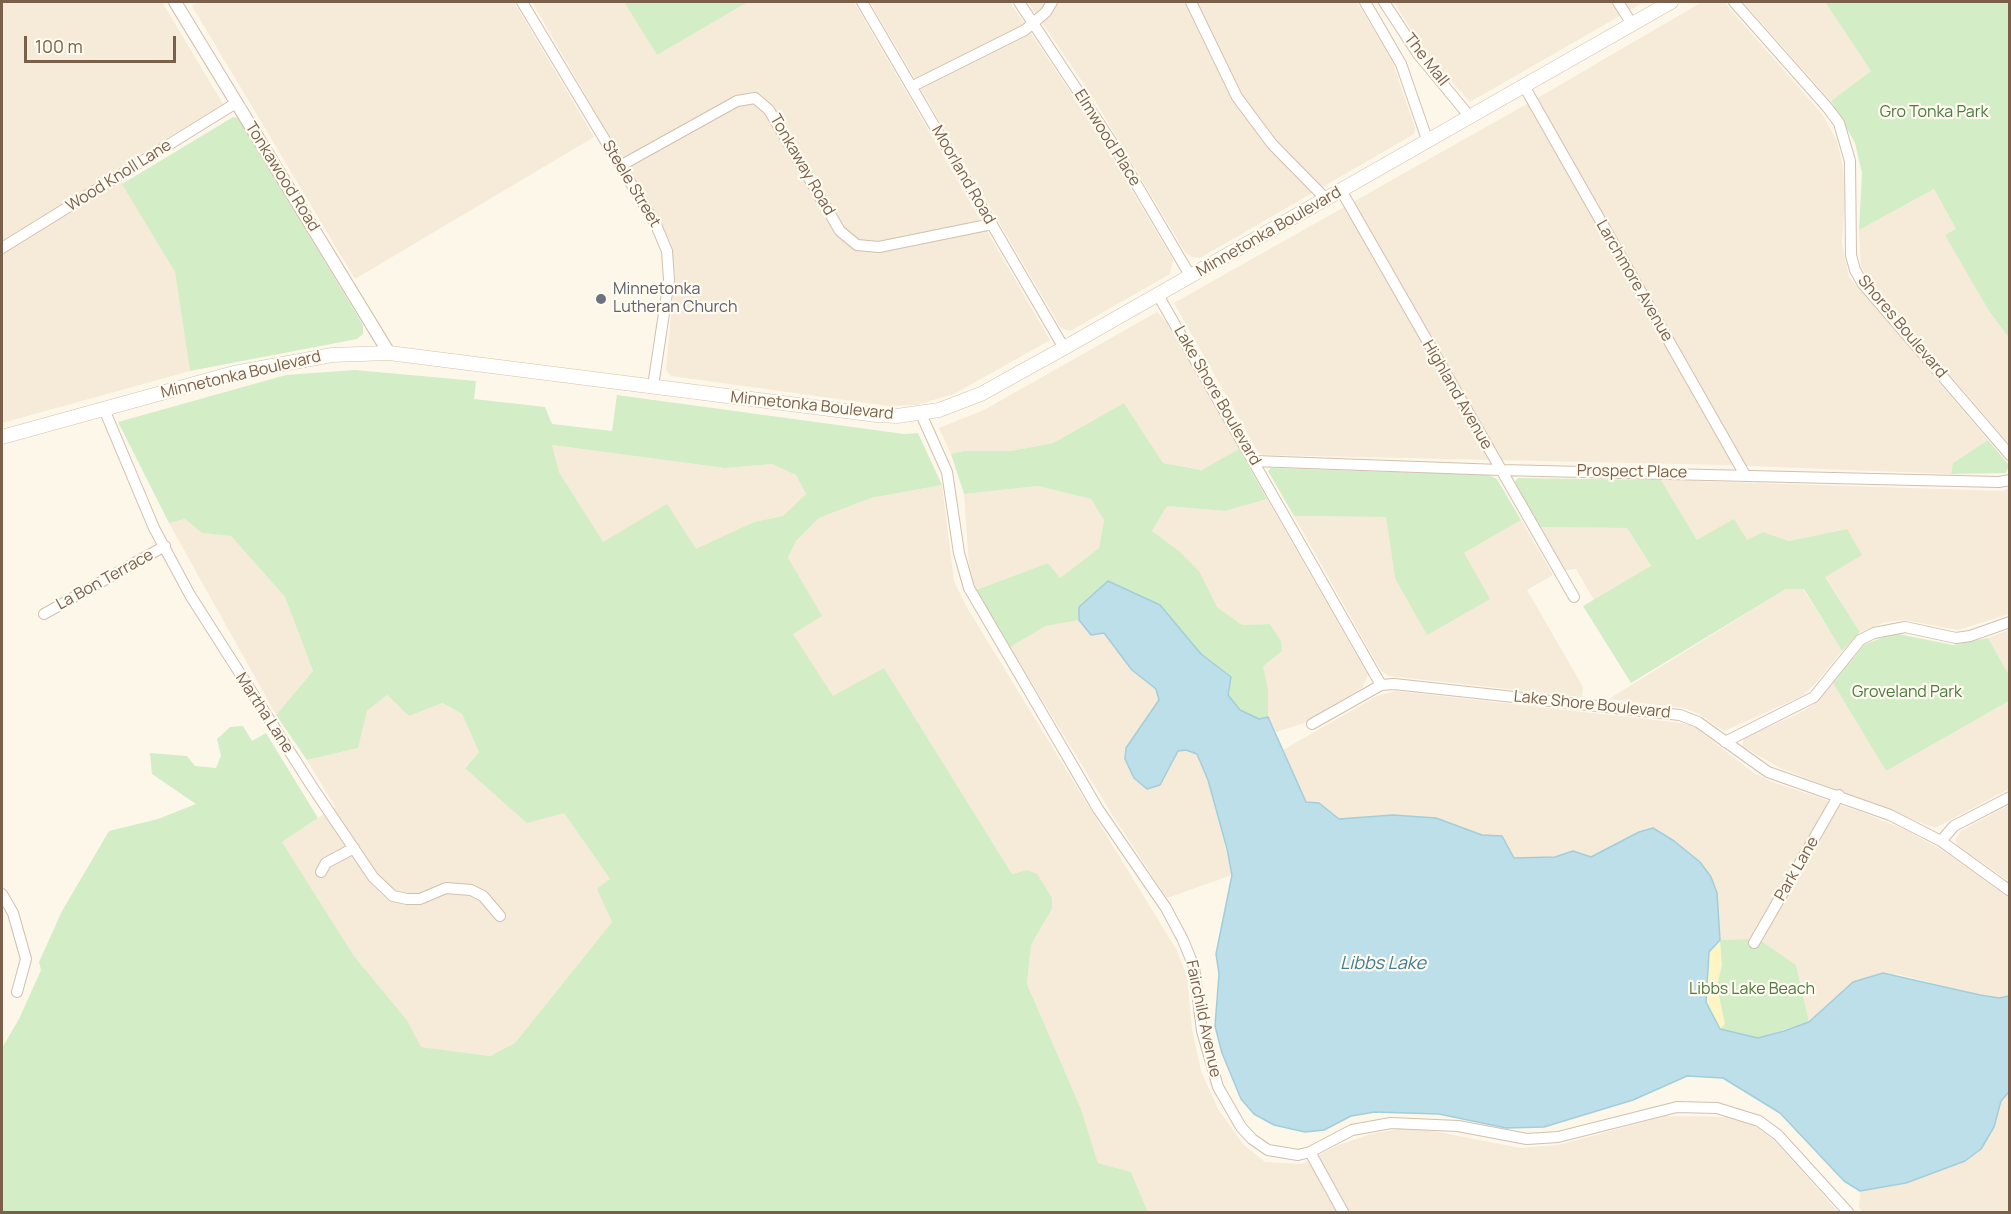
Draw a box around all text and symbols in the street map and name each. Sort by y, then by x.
scale bar [27,24,178,62]
street label: The Mall [1400,30,1452,90]
text: 100 m [35,34,83,58]
street label: Elmwood Place [1070,86,1144,190]
park label: Gro Tonka Park [1880,103,1988,123]
street label: Tonkaway Road [765,111,839,219]
street label: Tonkawood Road [241,119,323,235]
street label: Moorland Road [927,122,999,228]
street label: Wood Knoll Lane [63,136,175,216]
street label: Steele Street [598,137,664,231]
street label: Minnetonka Boulevard [1193,183,1345,281]
street label: Larchmore Avenue [1591,217,1677,345]
street label: Shores Boulevard [1853,272,1951,382]
place label: Minnetonka Lutheran Church [613,280,737,318]
marker: Minnetonka Lutheran Church [594,292,608,306]
street label: Lake Shore Boulevard [1169,323,1265,469]
street label: Highland Avenue [1418,337,1496,453]
street label: Minnetonka Boulevard [159,347,323,403]
street label: Minnetonka Boulevard [730,388,894,424]
street label: Prospect Place [1577,461,1687,483]
street label: La Bon Terrace [53,545,157,615]
street label: Martha Lane [231,669,297,757]
park label: Groveland Park [1852,683,1962,703]
street label: Lake Shore Boulevard [1513,687,1671,723]
street label: Park Lane [1771,833,1823,905]
water label: Libbs Lake [1340,953,1426,975]
street label: Fairchild Avenue [1181,959,1225,1079]
park label: Libbs Lake Beach [1689,980,1815,1000]

